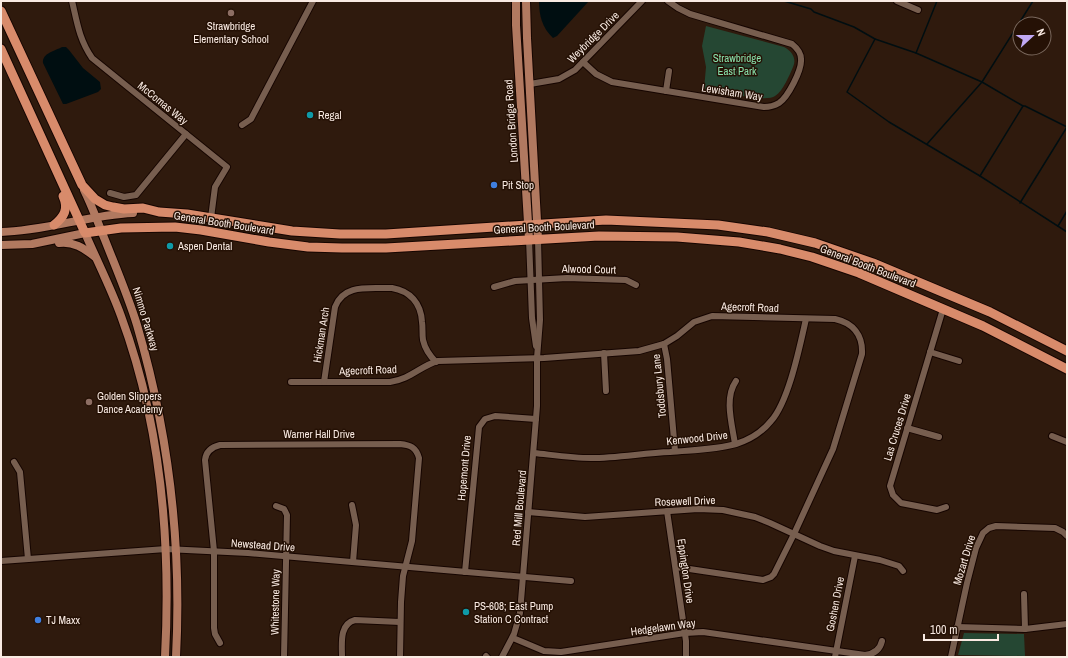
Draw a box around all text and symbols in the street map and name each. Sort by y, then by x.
marker: Strawbridge Elementary School [226,8,236,18]
street label: Weybridge Drive [564,8,622,66]
north arrow [1012,16,1052,56]
place label: Strawbridge Elementary School [193,19,269,46]
text: N [1034,27,1049,38]
park label: Strawbridge East Park [713,51,761,78]
street label: McComas Way [135,78,191,128]
street label: London Bridge Road [501,79,521,163]
street label: Lewisham Way [701,80,764,104]
place label: Regal [318,108,342,122]
marker: Regal [305,110,315,120]
place label: Pit Stop [502,178,534,192]
marker: Pit Stop [489,180,499,190]
street label: General Booth Boulevard [173,208,275,238]
street label: General Booth Boulevard [493,217,595,237]
place label: Aspen Dental [177,239,232,253]
marker: Aspen Dental [165,241,175,251]
street label: General Booth Boulevard [818,241,918,291]
street label: Alwood Court [561,262,617,276]
street label: Nimmo Parkway [130,285,163,353]
street label: Agecroft Road [720,299,779,315]
street label: Hickman Arch [310,306,332,364]
street label: Toddsbury Lane [649,353,669,419]
street label: Agecroft Road [338,362,397,378]
place label: Golden Slippers Dance Academy [97,389,163,416]
street label: Las Cruces Drive [880,392,914,462]
marker: Golden Slippers Dance Academy [84,397,94,407]
street label: Warner Hall Drive [283,427,355,441]
street label: Kenwood Drive [666,428,728,448]
street label: Hopemont Drive [454,435,474,501]
street label: Red Mill Boulevard [509,469,529,547]
street label: Rosewell Drive [654,493,716,509]
street label: Mozart Drive [950,533,978,587]
street label: Newstead Drive [231,536,295,554]
street label: Eppington Drive [675,538,697,604]
street label: Whitestone Way [267,568,283,635]
street label: Goshen Drive [823,575,847,633]
place label: PS-608; East Pump Station C Contract [474,599,553,626]
marker: PS-608; East Pump Station C Contract [461,607,471,617]
place label: TJ Maxx [46,613,81,627]
marker: TJ Maxx [33,615,43,625]
street label: Hedgelawn Way [630,615,697,638]
scale bar [924,616,998,642]
text: 100 m [930,622,957,638]

